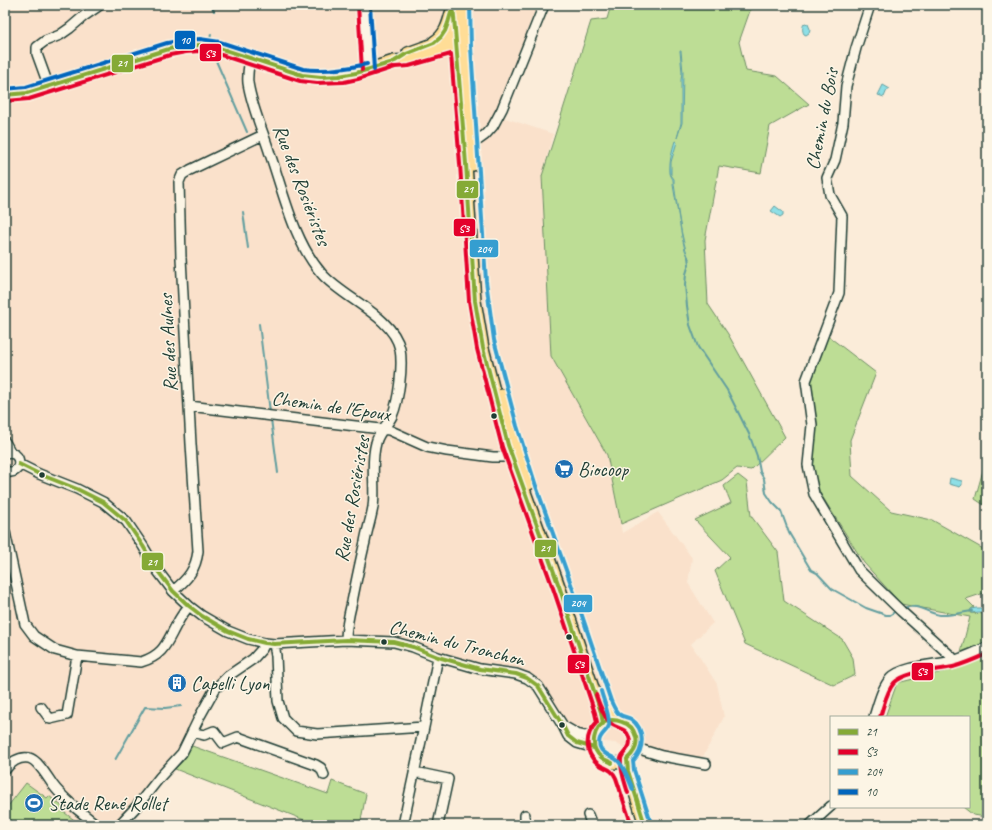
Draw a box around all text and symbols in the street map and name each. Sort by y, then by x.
line badge: 10 [174,30,196,50]
text: 10 [180,33,191,47]
line badge: S3 [199,43,222,62]
text: S3 [205,46,216,60]
line badge: 21 [111,54,134,73]
text: 21 [117,56,128,70]
street label: Chemin du Bois [800,64,845,172]
street label: Rue des Rosiéristes [268,121,337,251]
line badge: 21 [456,180,479,199]
text: 21 [463,182,474,196]
line badge: S3 [453,218,476,237]
text: S3 [459,221,470,235]
line badge: 204 [469,239,499,258]
text: 204 [477,242,493,256]
street label: Rue des Aulnes [153,291,183,393]
street label: Chemin de l'Epoux [270,385,394,427]
unlabelled marker [489,411,499,421]
street label: Rue des Rosiéristes [329,432,376,564]
place label: Biocoop [578,457,630,482]
supermarket icon: Biocoop [553,458,575,480]
unlabelled marker [37,470,47,480]
line badge: 21 [534,539,557,558]
text: 21 [540,541,551,555]
line badge: 21 [141,552,164,571]
text: 21 [147,555,158,569]
line badge: 204 [563,594,593,613]
text: 204 [571,596,587,610]
street label: Chemin du Tronchon [387,614,528,672]
unlabelled marker [564,632,574,642]
unlabelled marker [379,637,389,647]
line badge: S3 [567,654,590,674]
text: S3 [574,657,585,671]
line badge: S3 [911,662,934,681]
text: S3 [917,664,928,678]
place label: Capelli Lyon [191,671,271,696]
building icon: Capelli Lyon [166,672,188,694]
legend [830,716,970,808]
unlabelled marker [557,720,567,730]
text: 21 [866,724,877,740]
text: S3 [866,744,879,760]
text: 204 [866,764,884,780]
text: 10 [866,784,878,800]
place label: Stade René Rollet [48,791,170,816]
sports icon: Stade René Rollet [23,792,45,814]

